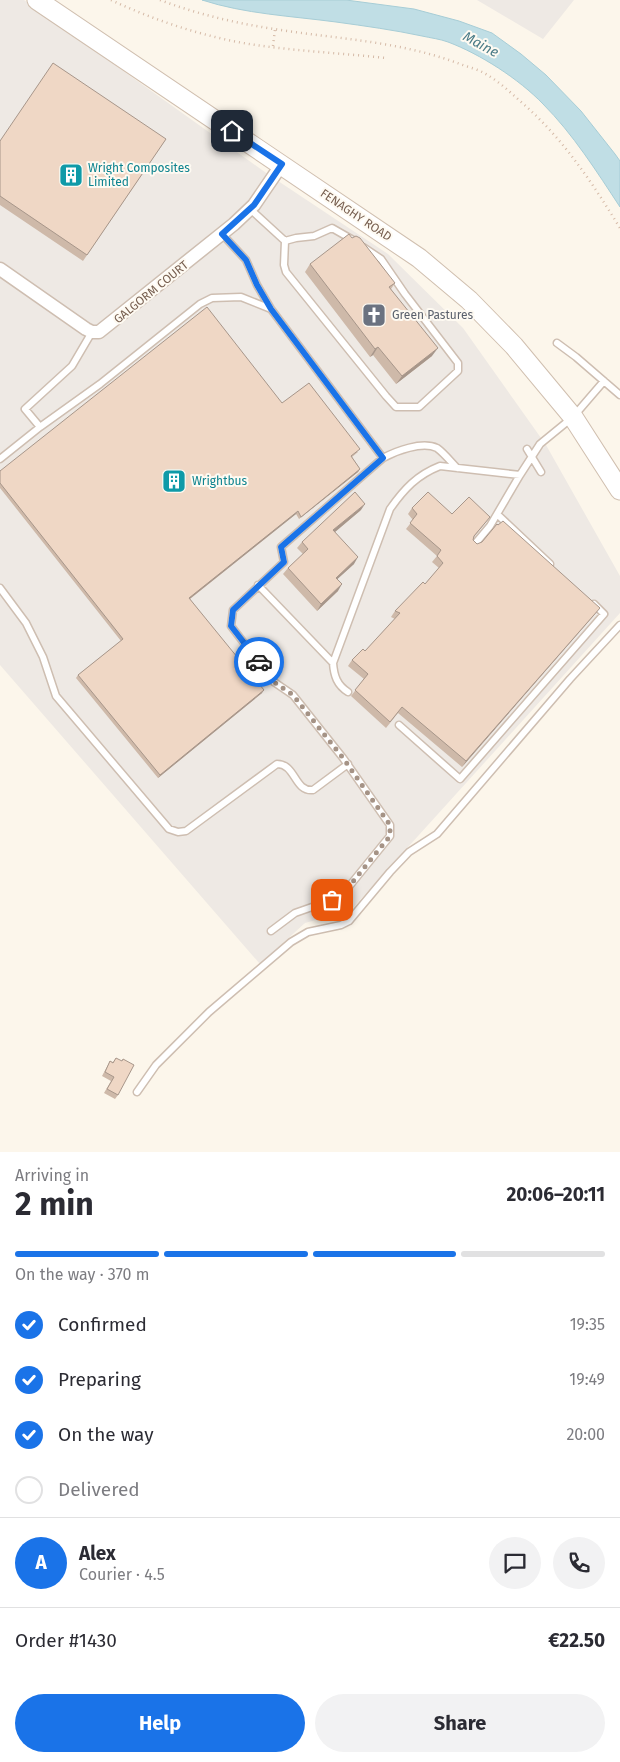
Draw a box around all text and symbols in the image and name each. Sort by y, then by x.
water label: Maine [460,28,502,61]
pin [211,110,253,152]
icon: home [218,117,246,145]
place label: Wright Composites Limited [88,161,190,189]
building icon: Wright Composites Limited [58,162,84,188]
street label: FENAGHY ROAD [318,186,394,244]
street label: GALGORM COURT [111,257,192,326]
church icon: Green Pastures [361,302,387,328]
place label: Green Pastures [392,308,474,322]
building icon: Wrightbus [161,468,187,494]
place label: Wrightbus [192,474,248,488]
courier [234,637,284,687]
icon: car [245,648,273,676]
pin [311,879,353,921]
icon: bag [318,886,346,914]
text: Arriving in [15,1166,89,1185]
text: 20:06–20:11 [507,1183,605,1206]
text: 2 min [15,1185,94,1223]
text: On the way · 370 m [15,1265,149,1284]
icon: check [15,1311,43,1339]
text: Confirmed [58,1313,147,1336]
text: 19:35 [570,1315,605,1334]
icon: check [15,1366,43,1394]
text: Preparing [58,1368,141,1391]
text: 19:49 [569,1370,605,1389]
icon: check [15,1421,43,1449]
text: On the way [58,1423,154,1446]
text: 20:00 [566,1425,605,1444]
text: Delivered [58,1478,140,1501]
button: chat [489,1537,541,1589]
button: phone [553,1537,605,1589]
text: Alex [79,1542,116,1565]
text: A [35,1551,47,1574]
text: Courier · 4.5 [79,1565,165,1584]
text: Order #1430 [15,1629,117,1652]
text: €22.50 [548,1629,605,1652]
button: Help [15,1694,305,1752]
button: Share [315,1694,605,1752]

